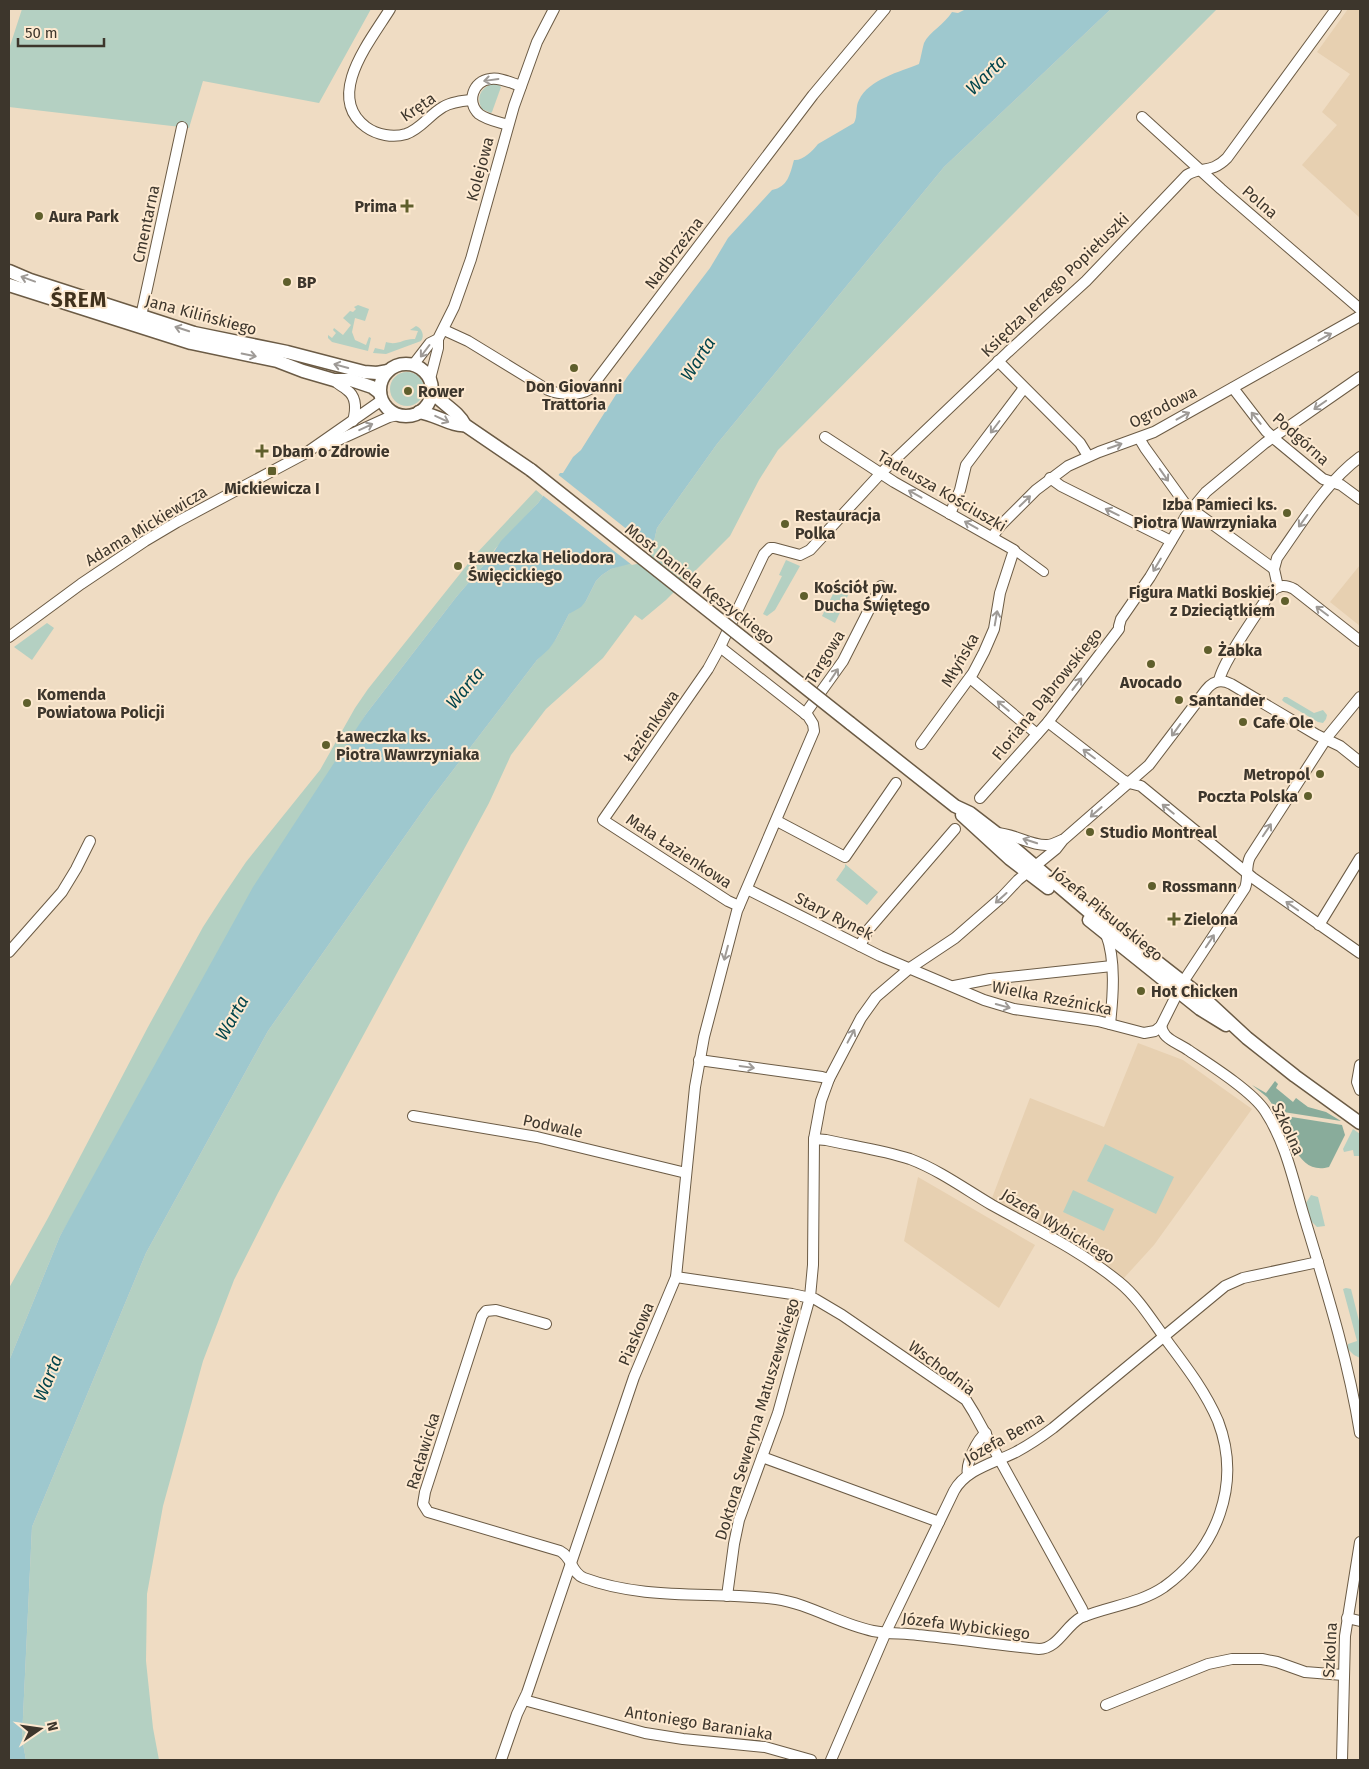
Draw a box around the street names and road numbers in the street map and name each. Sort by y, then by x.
street label: Kręta [397,88,439,126]
street label: Kolejowa [462,135,498,203]
street label: Polna [1238,181,1282,223]
street label: Cmentarna [128,183,164,265]
street label: Księdza Jerzego Popiełuszki [977,209,1133,361]
street label: Nadbrzeżna [641,213,707,293]
street label: Jana Kilińskiego [143,291,259,339]
street label: Ogrodowa [1126,382,1200,432]
street label: Podgórna [1269,409,1333,469]
street label: Tadeusza Kościuszki [874,446,1010,536]
street label: Adama Mickiewicza [81,482,211,570]
street label: Most Daniela Kęszyckiego [621,520,779,648]
street label: Floriana Dąbrowskiego [988,624,1107,765]
street label: Targowa [801,627,849,687]
street label: Młyńska [937,630,983,690]
street label: Łazienkowa [619,686,683,766]
street label: Mała Łazienkowa [622,810,736,892]
street label: Józefa Piłsudskiego [1047,863,1167,965]
street label: Stary Rynek [792,888,877,944]
street label: Wielka Rzeźnicka [990,977,1114,1019]
street label: Szkolna [1268,1100,1308,1158]
street label: Podwale [521,1110,585,1142]
street label: Józefa Wybickiego [998,1185,1118,1267]
street label: Doktora Seweryna Matuszewskiego [711,1296,803,1542]
street label: Piaskowa [614,1299,658,1369]
street label: Wschodnia [905,1337,979,1399]
street label: Józefa Bema [961,1408,1047,1468]
street label: Racławicka [402,1410,444,1492]
street label: Józefa Wybickiego [901,1609,1031,1643]
street label: Szkolna [1319,1622,1341,1678]
street label: Antoniego Baraniaka [624,1702,774,1744]

